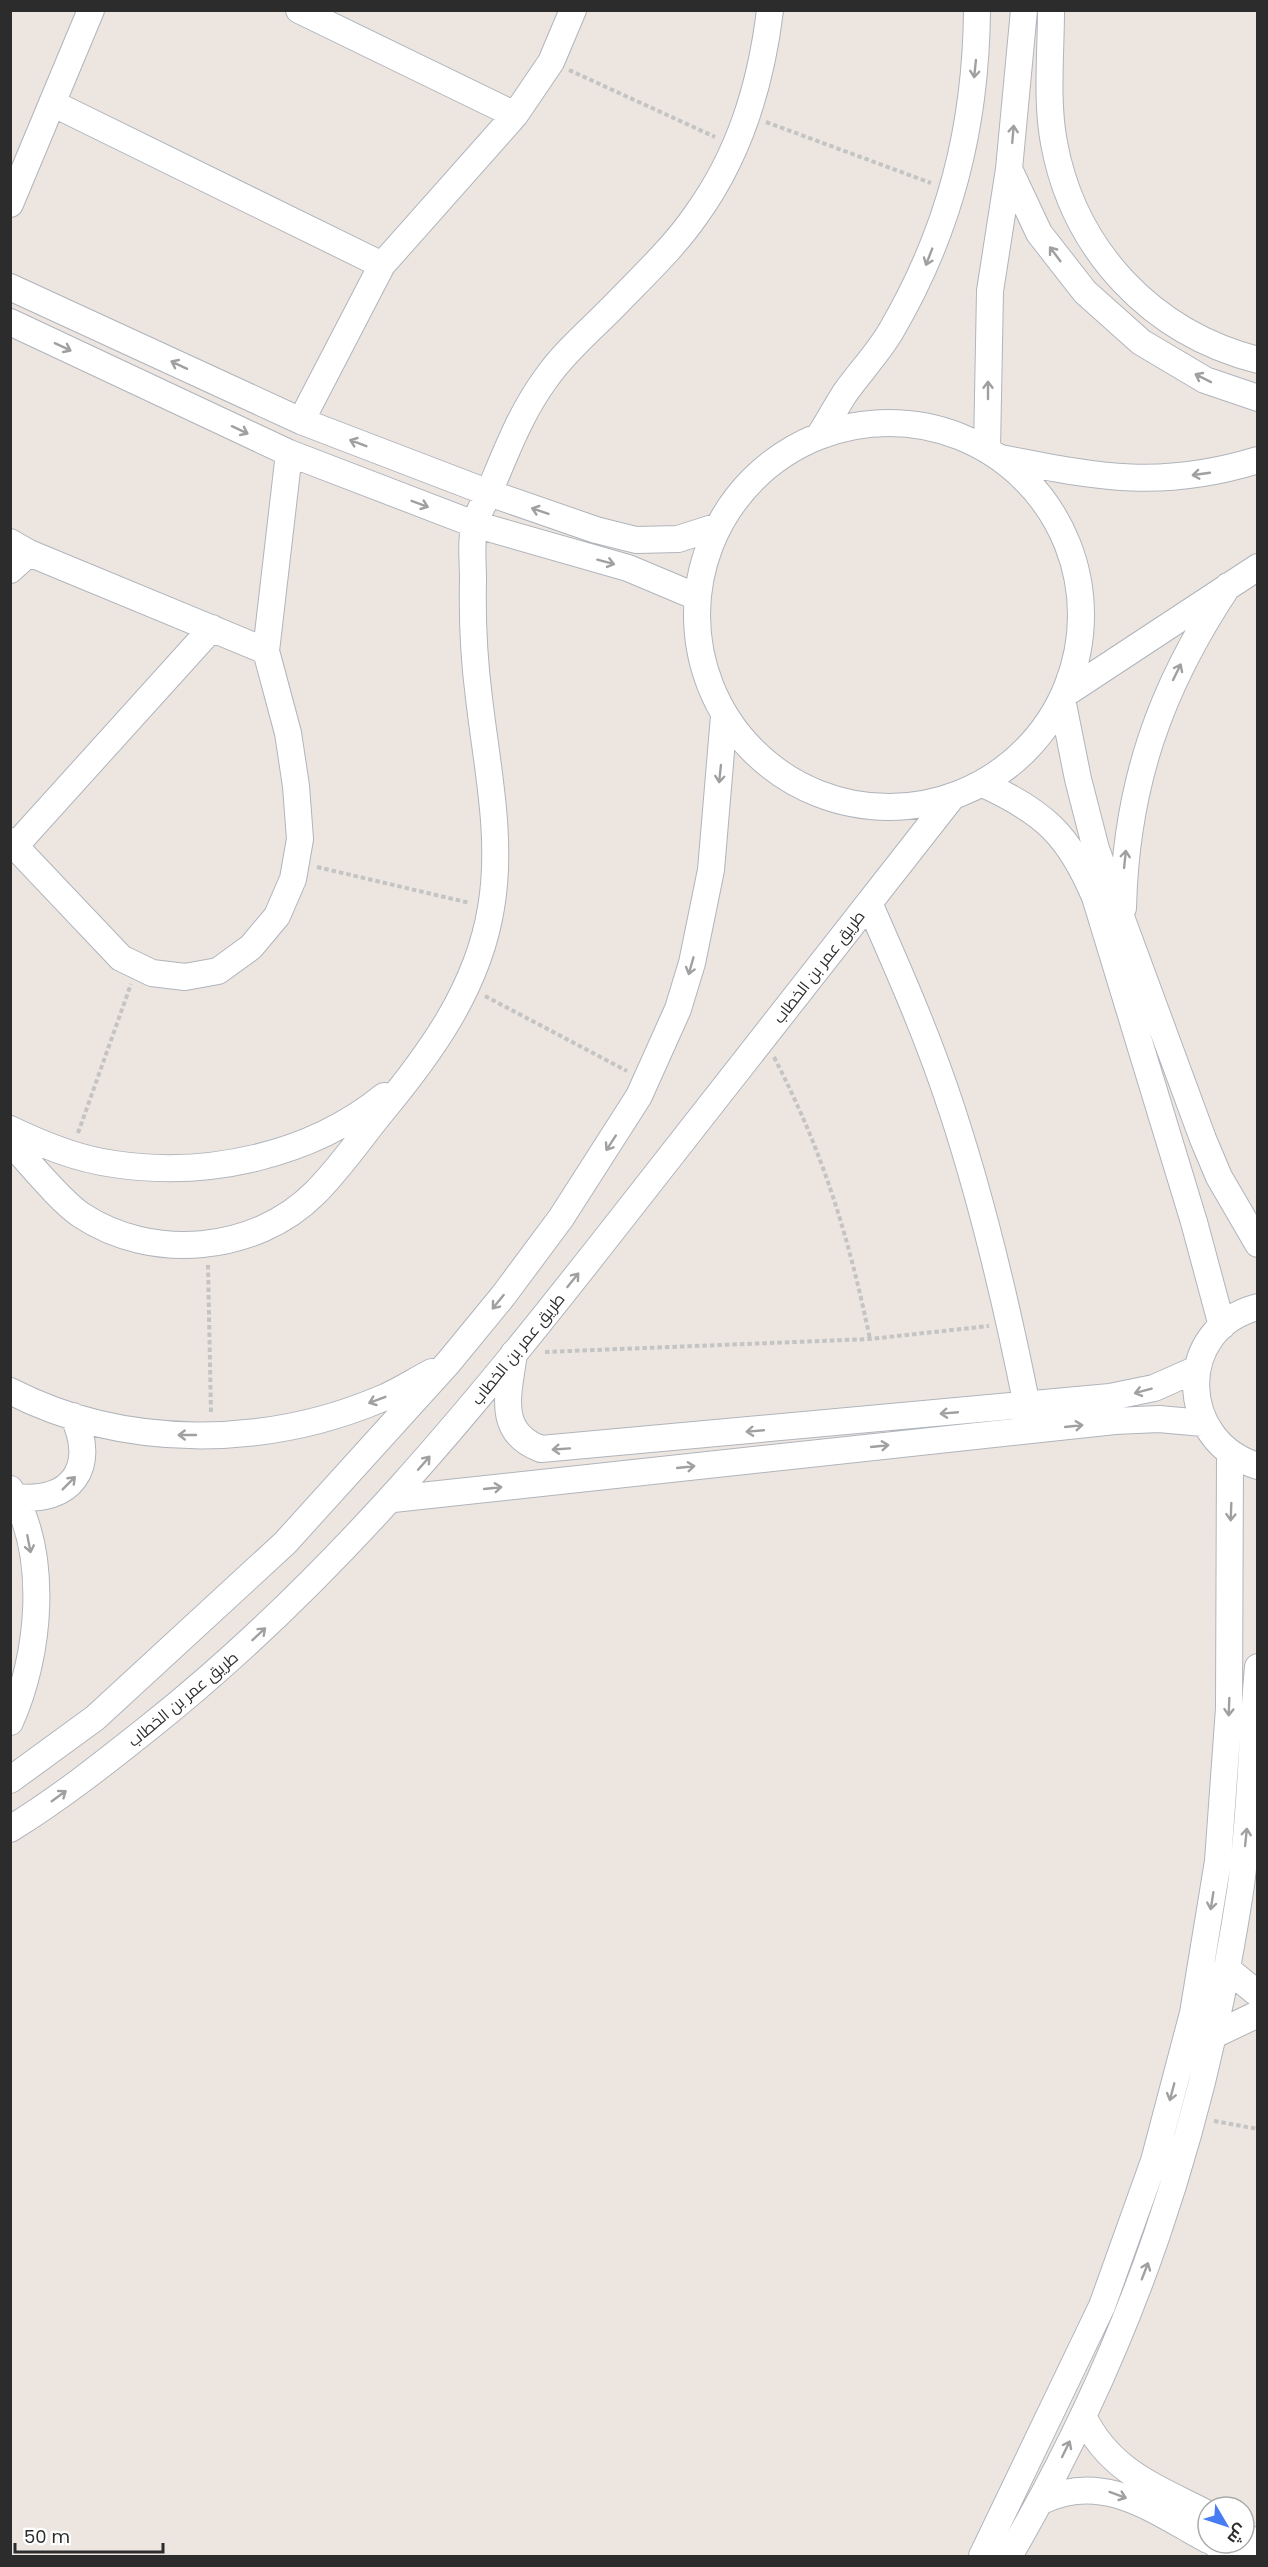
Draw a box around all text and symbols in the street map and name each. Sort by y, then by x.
one-way arrow [969,58,980,78]
one-way arrow [1008,125,1019,144]
one-way arrow [1049,246,1062,262]
one-way arrow [923,248,934,266]
one-way arrow [54,342,72,354]
one-way arrow [171,358,189,370]
one-way arrow [1194,371,1212,383]
one-way arrow [982,381,994,401]
one-way arrow [231,426,249,437]
one-way arrow [349,436,368,447]
one-way arrow [1191,469,1211,480]
one-way arrow [411,499,429,510]
one-way arrow [532,504,550,515]
one-way arrow [596,557,615,568]
one-way arrow [1172,663,1183,681]
one-way arrow [714,763,725,783]
one-way arrow [1120,849,1131,869]
street label: طريق عمر بن الخطاب [768,906,870,1028]
one-way arrow [685,956,696,975]
one-way arrow [604,1134,616,1151]
one-way arrow [567,1272,580,1288]
street label: طريق عمر بن الخطاب [466,1288,570,1410]
one-way arrow [491,1294,504,1310]
one-way arrow [1134,1386,1153,1397]
one-way arrow [368,1395,387,1406]
one-way arrow [940,1408,960,1419]
one-way arrow [1064,1420,1084,1431]
one-way arrow [745,1426,765,1437]
one-way arrow [178,1429,198,1441]
one-way arrow [870,1441,890,1452]
one-way arrow [551,1444,571,1455]
one-way arrow [417,1455,430,1471]
one-way arrow [676,1461,696,1472]
one-way arrow [61,1476,76,1490]
one-way arrow [482,1482,502,1493]
one-way arrow [1226,1502,1237,1522]
one-way arrow [24,1534,35,1553]
one-way arrow [251,1627,266,1641]
street label: طريق عمر بن الخطاب [123,1646,243,1752]
one-way arrow [1223,1697,1235,1717]
one-way arrow [51,1790,67,1803]
one-way arrow [1241,1827,1252,1847]
one-way arrow [1206,1891,1217,1911]
one-way arrow [1166,2082,1177,2101]
one-way arrow [1140,2262,1151,2281]
one-way arrow [1061,2441,1073,2459]
one-way arrow [1108,2490,1127,2501]
north arrow [1196,2495,1256,2555]
scale bar [15,2516,164,2554]
text: ش [1222,2519,1253,2549]
text: 50 m [24,2524,70,2549]

